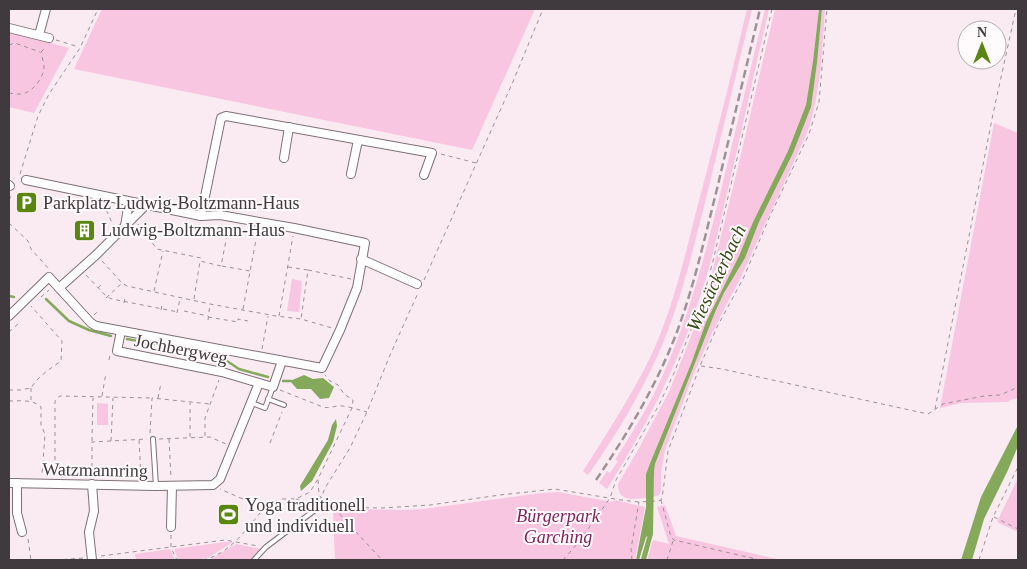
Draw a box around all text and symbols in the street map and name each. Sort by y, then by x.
north arrow [957,20,1007,70]
text: N [977,25,987,40]
parking icon: Parkplatz Ludwig-Boltzmann-Haus [15,191,39,215]
place label: Parkplatz Ludwig-Boltzmann-Haus [43,193,299,213]
building icon: Ludwig-Boltzmann-Haus [73,218,97,242]
place label: Ludwig-Boltzmann-Haus [101,220,285,240]
water label: Wiesäckerbach [682,221,750,335]
street label: Jochbergweg [133,330,229,368]
street label: Watzmannring [42,459,148,481]
place label: Yoga traditionell und individuell [245,495,366,536]
sports icon: Yoga traditionell und individuell [217,503,241,527]
park label: Bürgerpark Garching [516,506,601,547]

